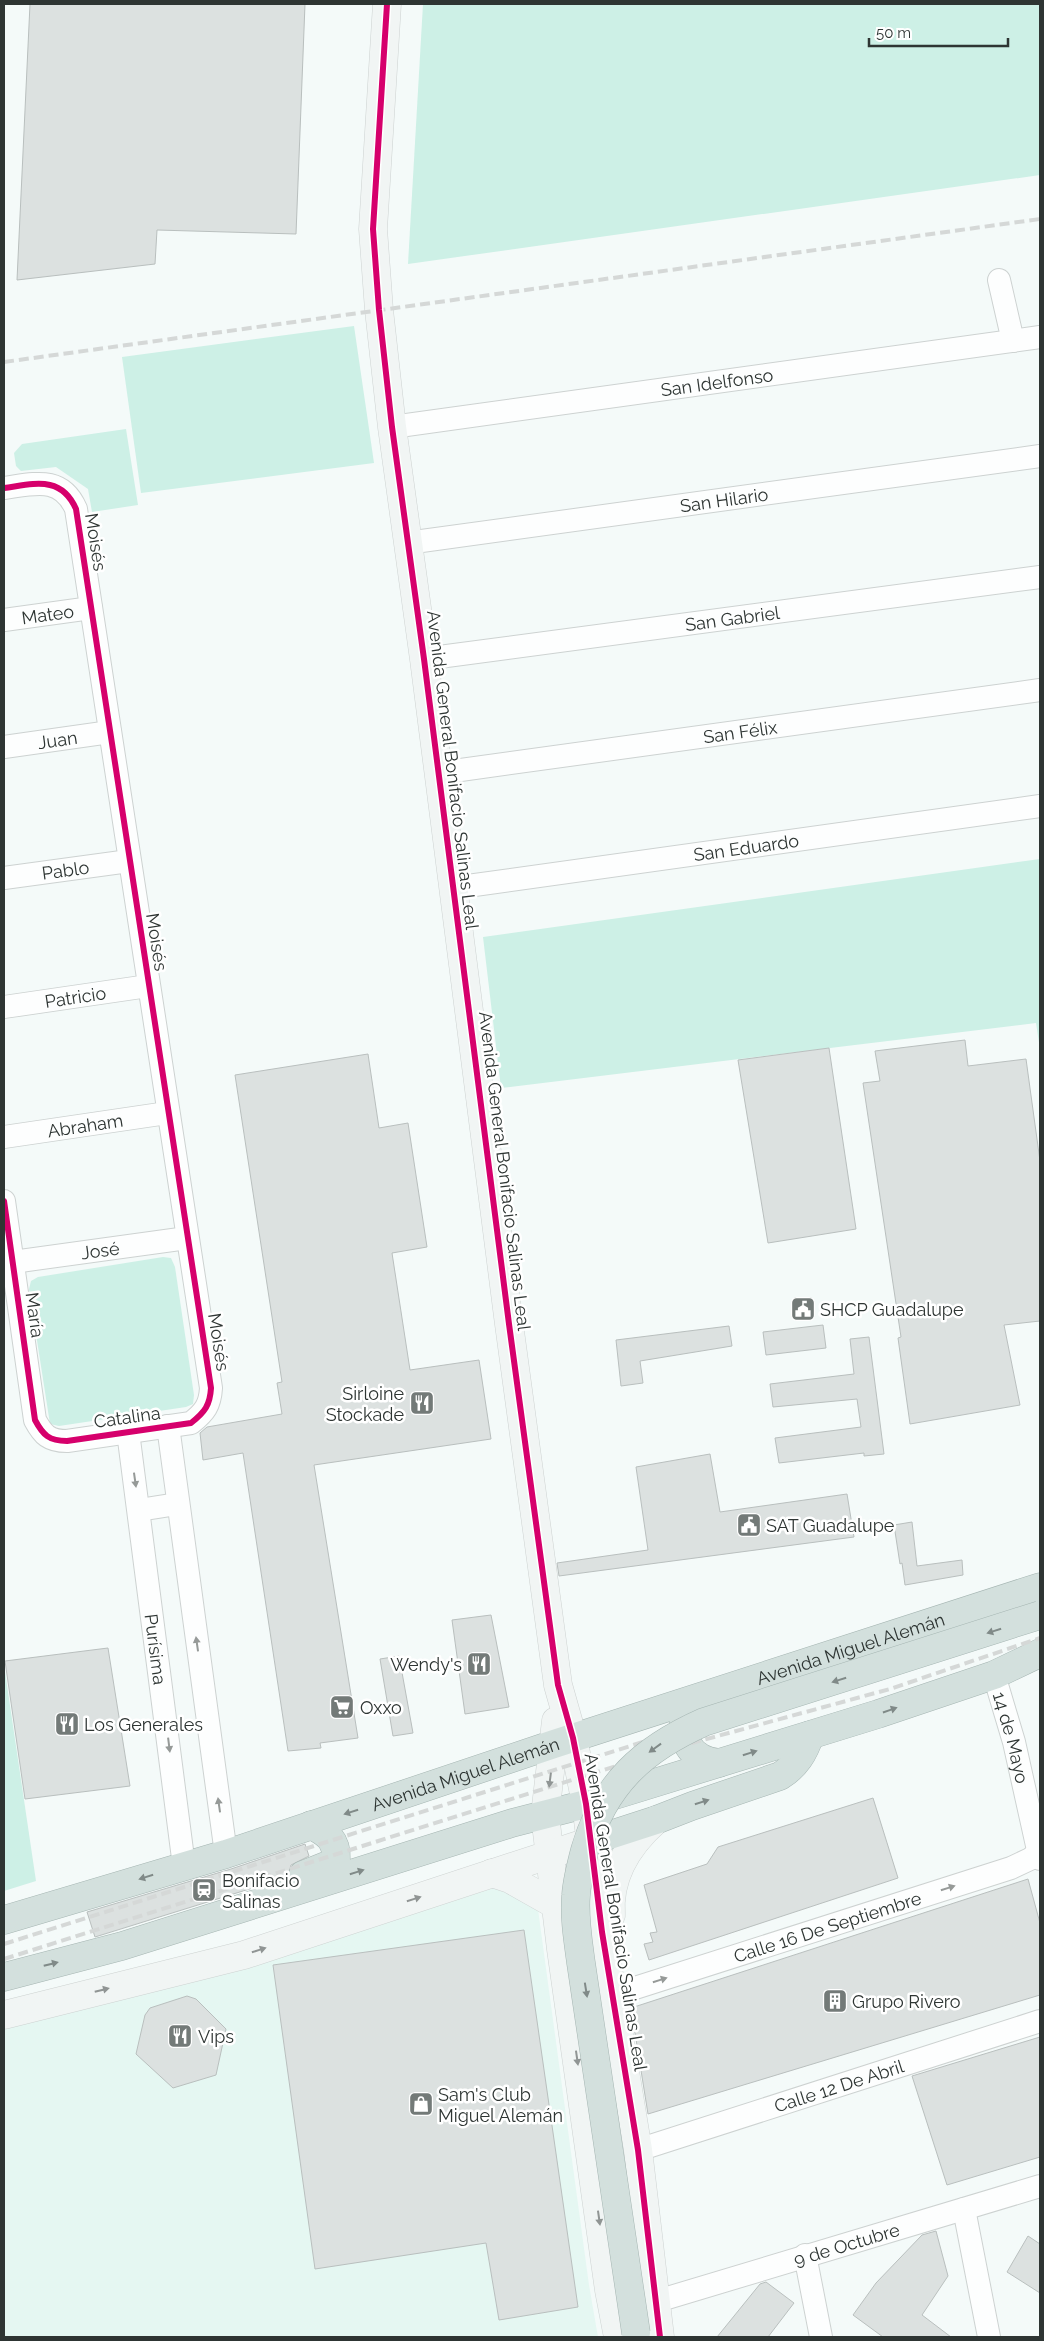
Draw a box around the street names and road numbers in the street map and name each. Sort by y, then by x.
street label: San Idelfonso [659,364,775,400]
street label: San Hilario [679,483,770,516]
street label: Moisés [81,512,111,573]
street label: Mateo [20,600,75,628]
street label: San Gabriel [684,601,781,635]
street label: Avenida General Bonifacio Salinas Leal [423,609,483,931]
street label: San Félix [702,716,778,747]
street label: Juan [36,726,79,753]
street label: San Eduardo [692,829,801,865]
street label: Pablo [40,856,91,883]
street label: Moisés [142,912,172,973]
street label: Patricio [43,982,108,1011]
street label: Avenida General Bonifacio Salinas Leal [475,1010,535,1332]
street label: Abraham [46,1109,124,1141]
street label: José [80,1237,121,1263]
street label: María [21,1291,49,1339]
street label: Moisés [204,1312,234,1373]
street label: Catalina [92,1402,162,1432]
street label: Avenida Miguel Alemán [754,1608,947,1688]
street label: Purísima [141,1613,171,1686]
street label: 14 de Mayo [989,1689,1033,1786]
street label: Avenida Miguel Alemán [369,1733,562,1815]
street label: Avenida General Bonifacio Salinas Leal [580,1752,652,2073]
street label: Calle 16 De Septiembre [731,1887,924,1966]
street label: Calle 12 De Abril [772,2055,906,2116]
street label: 9 de Octubre [791,2218,902,2270]

